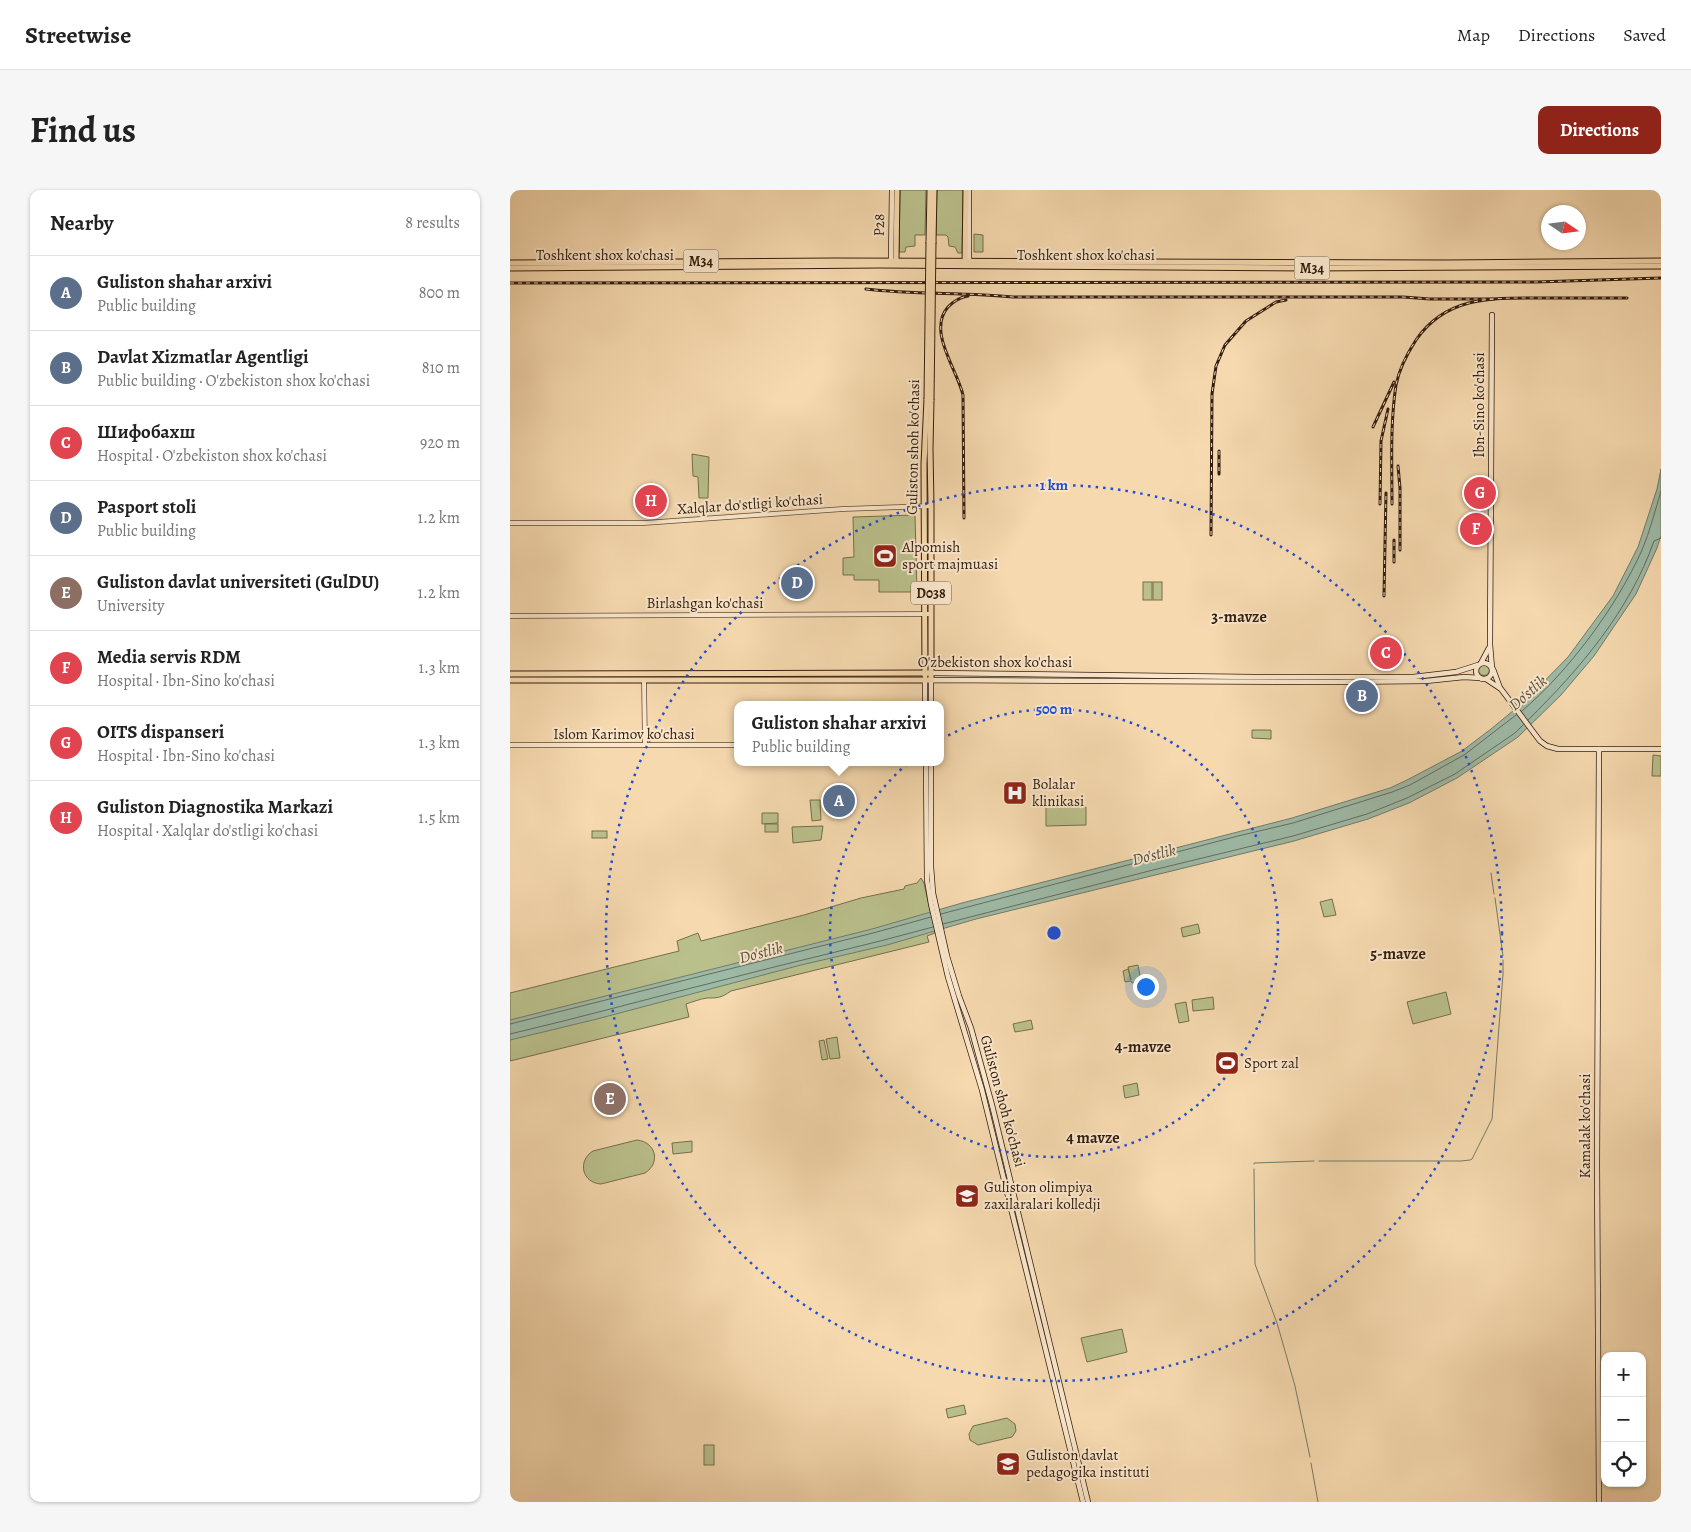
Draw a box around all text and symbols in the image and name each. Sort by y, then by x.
text: Streetwise [25,19,131,51]
text: Map [1457,23,1490,47]
text: Directions [1518,23,1595,47]
text: Saved [1623,23,1666,47]
text: Find us [30,106,136,154]
button: Directions [1538,106,1661,154]
north arrow [1541,205,1586,250]
text: Nearby [50,209,113,237]
text: 8 results [405,212,460,234]
street label: Р28 [869,213,889,237]
street label: Toshkent shox ko'chasi [536,245,674,265]
street label: Toshkent shox ko'chasi [1017,245,1155,265]
road number: M34 [684,249,718,272]
road number: M34 [1294,256,1330,280]
text: Guliston shahar arxivi [97,269,272,295]
text: A [61,282,71,304]
text: 800 m [419,282,460,304]
text: Public building [97,295,196,317]
text: Davlat Xizmatlar Agentligi [97,344,308,370]
street label: Ibn-Sino ko'chasi [1469,352,1489,458]
text: B [61,357,71,379]
text: 810 m [422,357,460,379]
text: Public building · O'zbekiston shox ko'chasi [97,370,370,392]
street label: Guliston shoh ko'chasi [902,379,924,515]
text: Шифобахш [97,419,195,445]
text: C [61,432,71,454]
text: 920 m [420,432,460,454]
text: Hospital · O'zbekiston shox ko'chasi [97,445,327,467]
pin: G [1464,474,1496,512]
text: 1 km [1040,475,1069,495]
pin: H [635,482,667,520]
street label: Xalqlar do'stligi ko'chasi [676,489,824,519]
text: Pasport stoli [97,494,196,520]
text: D [60,507,72,529]
text: 1.2 km [418,507,460,529]
pin: F [1460,510,1492,548]
text: Public building [97,520,196,542]
place label: Alpomish sport majmuasi [901,537,998,574]
sports icon: Alpomish sport majmuasi [872,543,898,569]
pin: D [781,564,813,602]
text: Guliston davlat universiteti (GulDU) [97,569,379,595]
text: E [61,582,71,604]
text: 1.2 km [418,582,460,604]
road number: D038 [911,582,951,604]
street label: Birlashgan ko'chasi [647,593,763,613]
text: University [97,595,164,617]
district label: 3-mavze [1211,606,1267,628]
pin: C [1370,634,1402,672]
text: Media servis RDM [97,644,241,670]
street label: O'zbekiston shox ko'chasi [918,652,1072,672]
text: F [62,657,70,679]
text: 1.3 km [419,657,460,679]
text: Hospital · Ibn-Sino ko'chasi [97,670,275,692]
water label: Do'stlik [1504,670,1552,716]
pin: B [1346,677,1378,715]
text: 500 m [1036,699,1073,719]
popup [734,701,944,766]
text: Guliston shahar arxivi [751,710,927,736]
text: OITS dispanseri [97,719,224,745]
street label: Islom Karimov ko'chasi [553,724,695,744]
text: G [61,732,71,754]
text: 1.3 km [419,732,460,754]
text: Public building [751,736,851,758]
text: Hospital · Ibn-Sino ko'chasi [97,745,275,767]
place label: Bolalar klinikasi [1032,774,1084,811]
hospital icon: Bolalar klinikasi [1002,780,1028,806]
pin: A [823,782,855,820]
text: Guliston Diagnostika Markazi [97,794,333,820]
text: H [60,807,72,829]
text: 1.5 km [418,807,460,829]
text: Hospital · Xalqlar do'stligi ko'chasi [97,820,318,842]
water label: Do'stlik [1130,839,1178,871]
centre of rings [1045,924,1063,942]
water label: Do'stlik [737,937,785,969]
district label: 5-mavze [1370,943,1426,965]
your location [1133,974,1159,1000]
street label: Guliston shoh ko'chasi [976,1033,1030,1169]
district label: 4-mavze [1115,1036,1171,1058]
sports icon: Sport zal [1214,1050,1240,1076]
place label: Sport zal [1244,1053,1299,1073]
street label: Kamalak ko'chasi [1575,1074,1595,1178]
pin: E [594,1080,626,1118]
district label: 4 mavze [1066,1127,1120,1149]
place label: Guliston olimpiya zaxilaralari kolledji [984,1177,1101,1214]
school or university icon: Guliston olimpiya zaxilaralari kolledji [954,1183,980,1209]
map controls [1601,1352,1646,1487]
button: + [1601,1352,1646,1397]
button: − [1601,1397,1646,1442]
button: locate [1601,1442,1646,1487]
place label: Guliston davlat pedagogika instituti [1026,1445,1149,1482]
school or university icon: Guliston davlat pedagogika instituti [995,1451,1021,1477]

